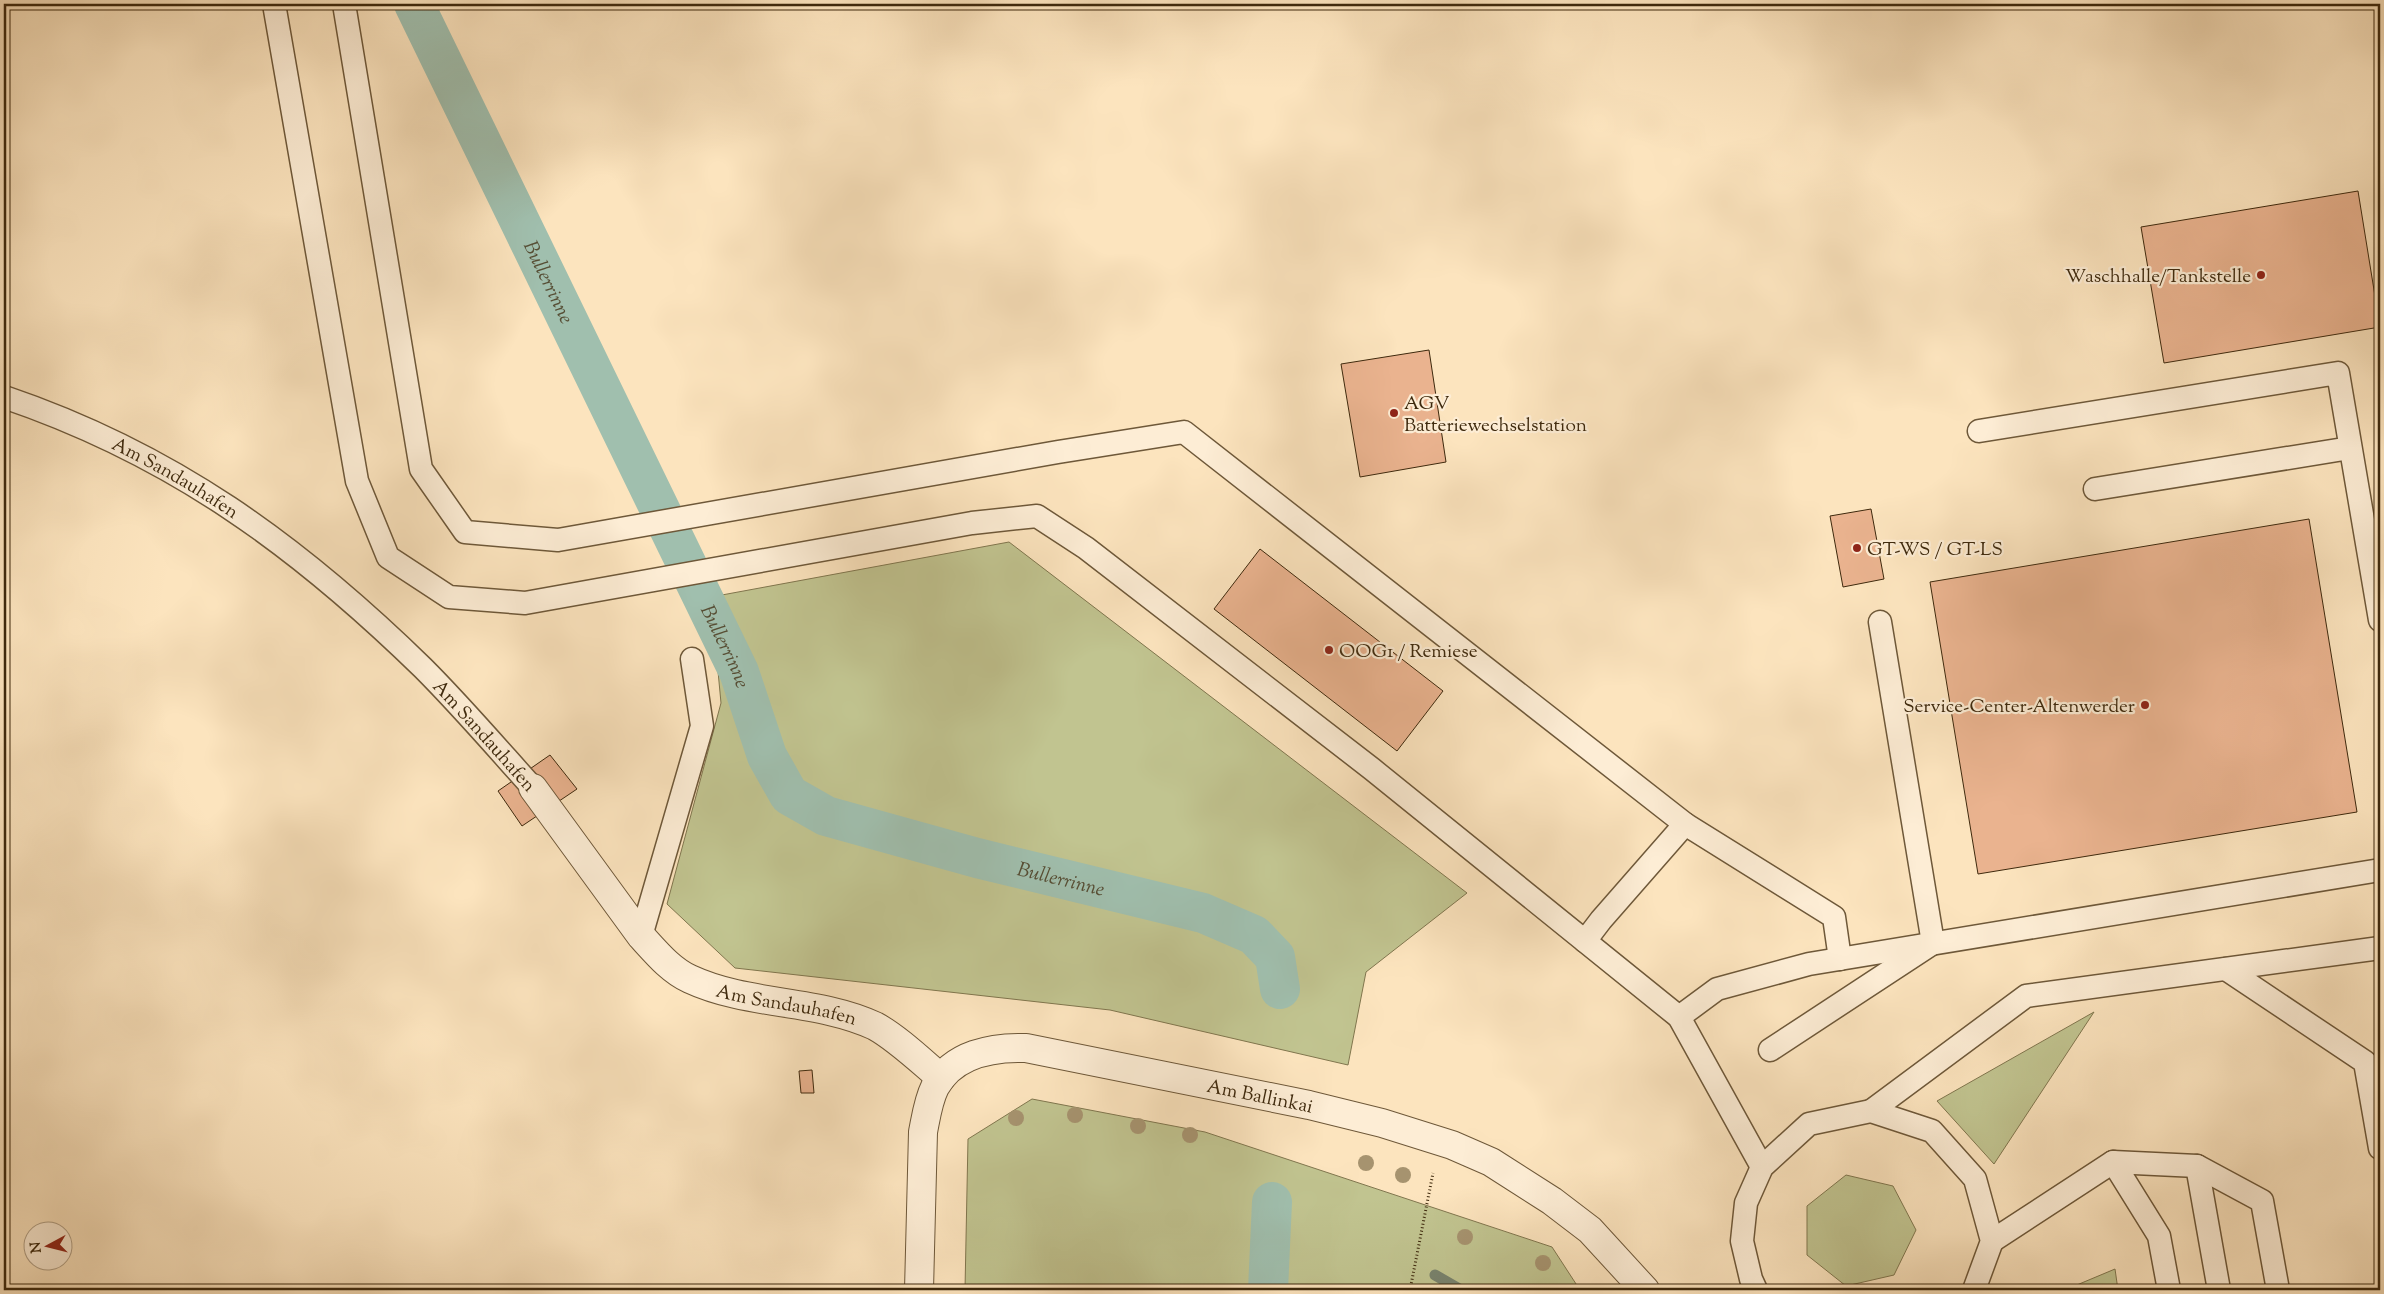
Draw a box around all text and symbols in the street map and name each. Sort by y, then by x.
water label: Bullerrinne [514,237,579,329]
place label: Waschhalle/Tankstelle [2065,264,2251,291]
marker: Waschhalle/Tankstelle [2255,269,2267,281]
place label: AGV Batteriewechselstation [1404,391,1587,440]
marker: AGV Batteriewechselstation [1388,407,1400,419]
street label: Am Sandauhafen [107,432,243,526]
place label: GT-WS / GT-LS [1867,537,2003,564]
marker: GT-WS / GT-LS [1851,542,1863,554]
water label: Bullerrinne [692,601,755,692]
place label: OOG1 / Remiese [1339,639,1478,666]
marker: OOG1 / Remiese [1323,644,1335,656]
street label: Am Sandauhafen [425,675,541,799]
place label: Service-Center-Altenwerder [1903,694,2135,721]
marker: Service-Center-Altenwerder [2139,699,2151,711]
water label: Bullerrinne [1014,856,1107,906]
street label: Am Sandauhafen [713,979,860,1034]
street label: Am Ballinkai [1204,1074,1316,1122]
north arrow [22,1222,72,1272]
text: N [26,1241,48,1254]

